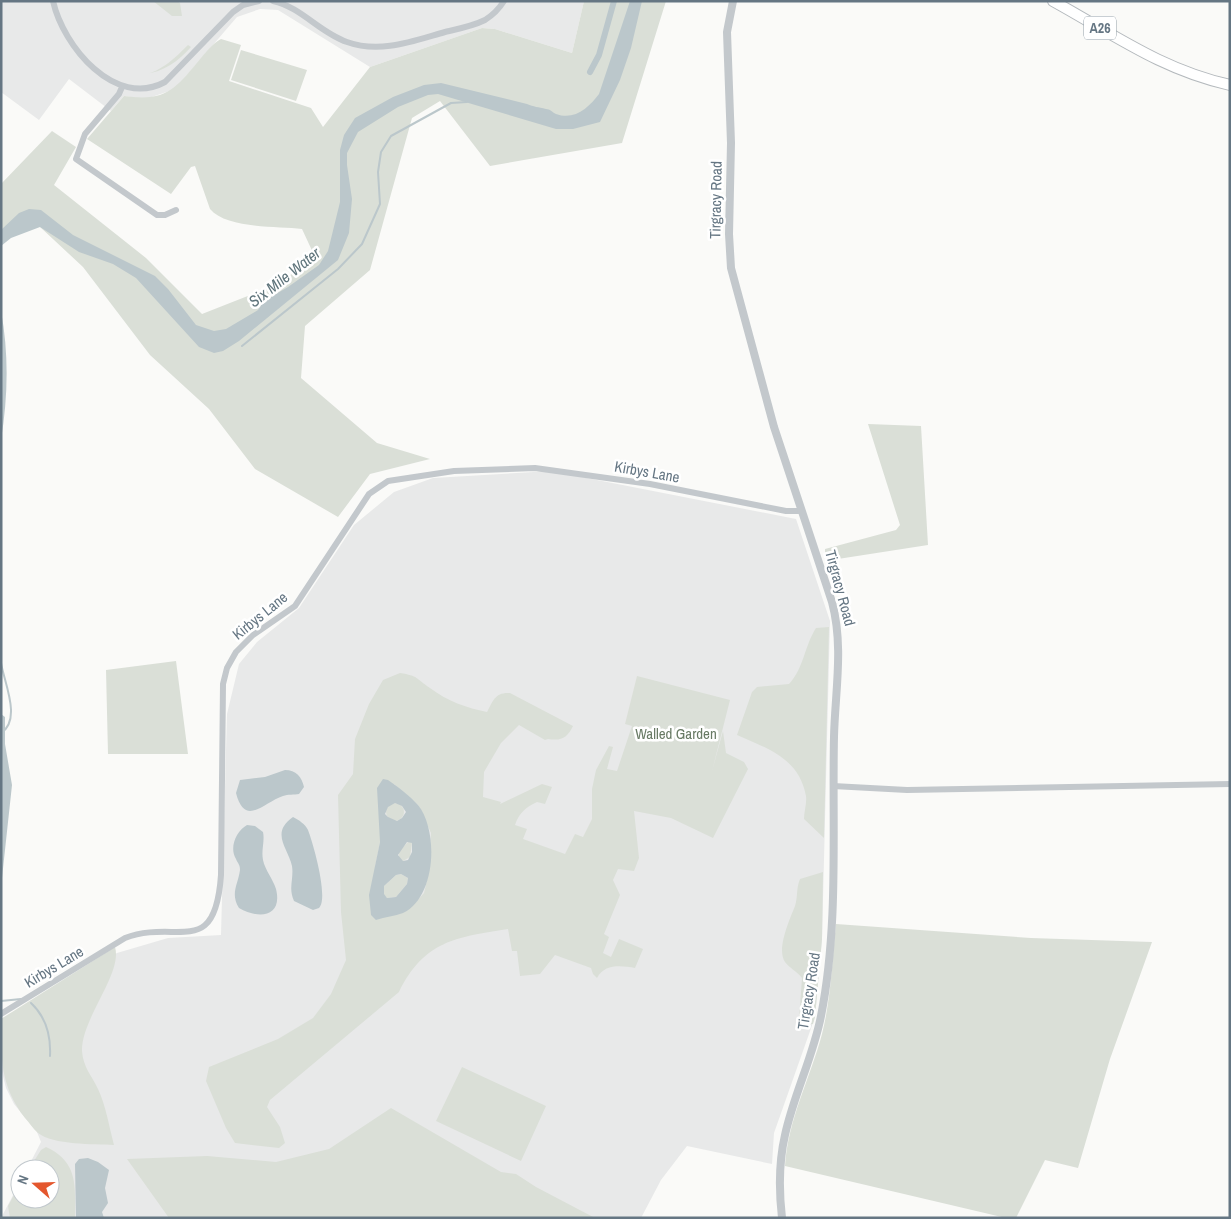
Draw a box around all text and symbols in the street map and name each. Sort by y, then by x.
road number: A26 [1084,16,1116,40]
street label: Tirgracy Road [704,161,727,239]
water label: Six Mile Water [243,242,325,312]
street label: Kirbys Lane [613,455,681,488]
street label: Tirgracy Road [820,548,861,628]
street label: Kirbys Lane [228,587,292,644]
park label: Walled Garden [635,723,717,744]
street label: Kirbys Lane [20,941,87,992]
street label: Tirgracy Road [792,951,825,1031]
north arrow [10,1159,60,1209]
text: N [13,1173,33,1187]

